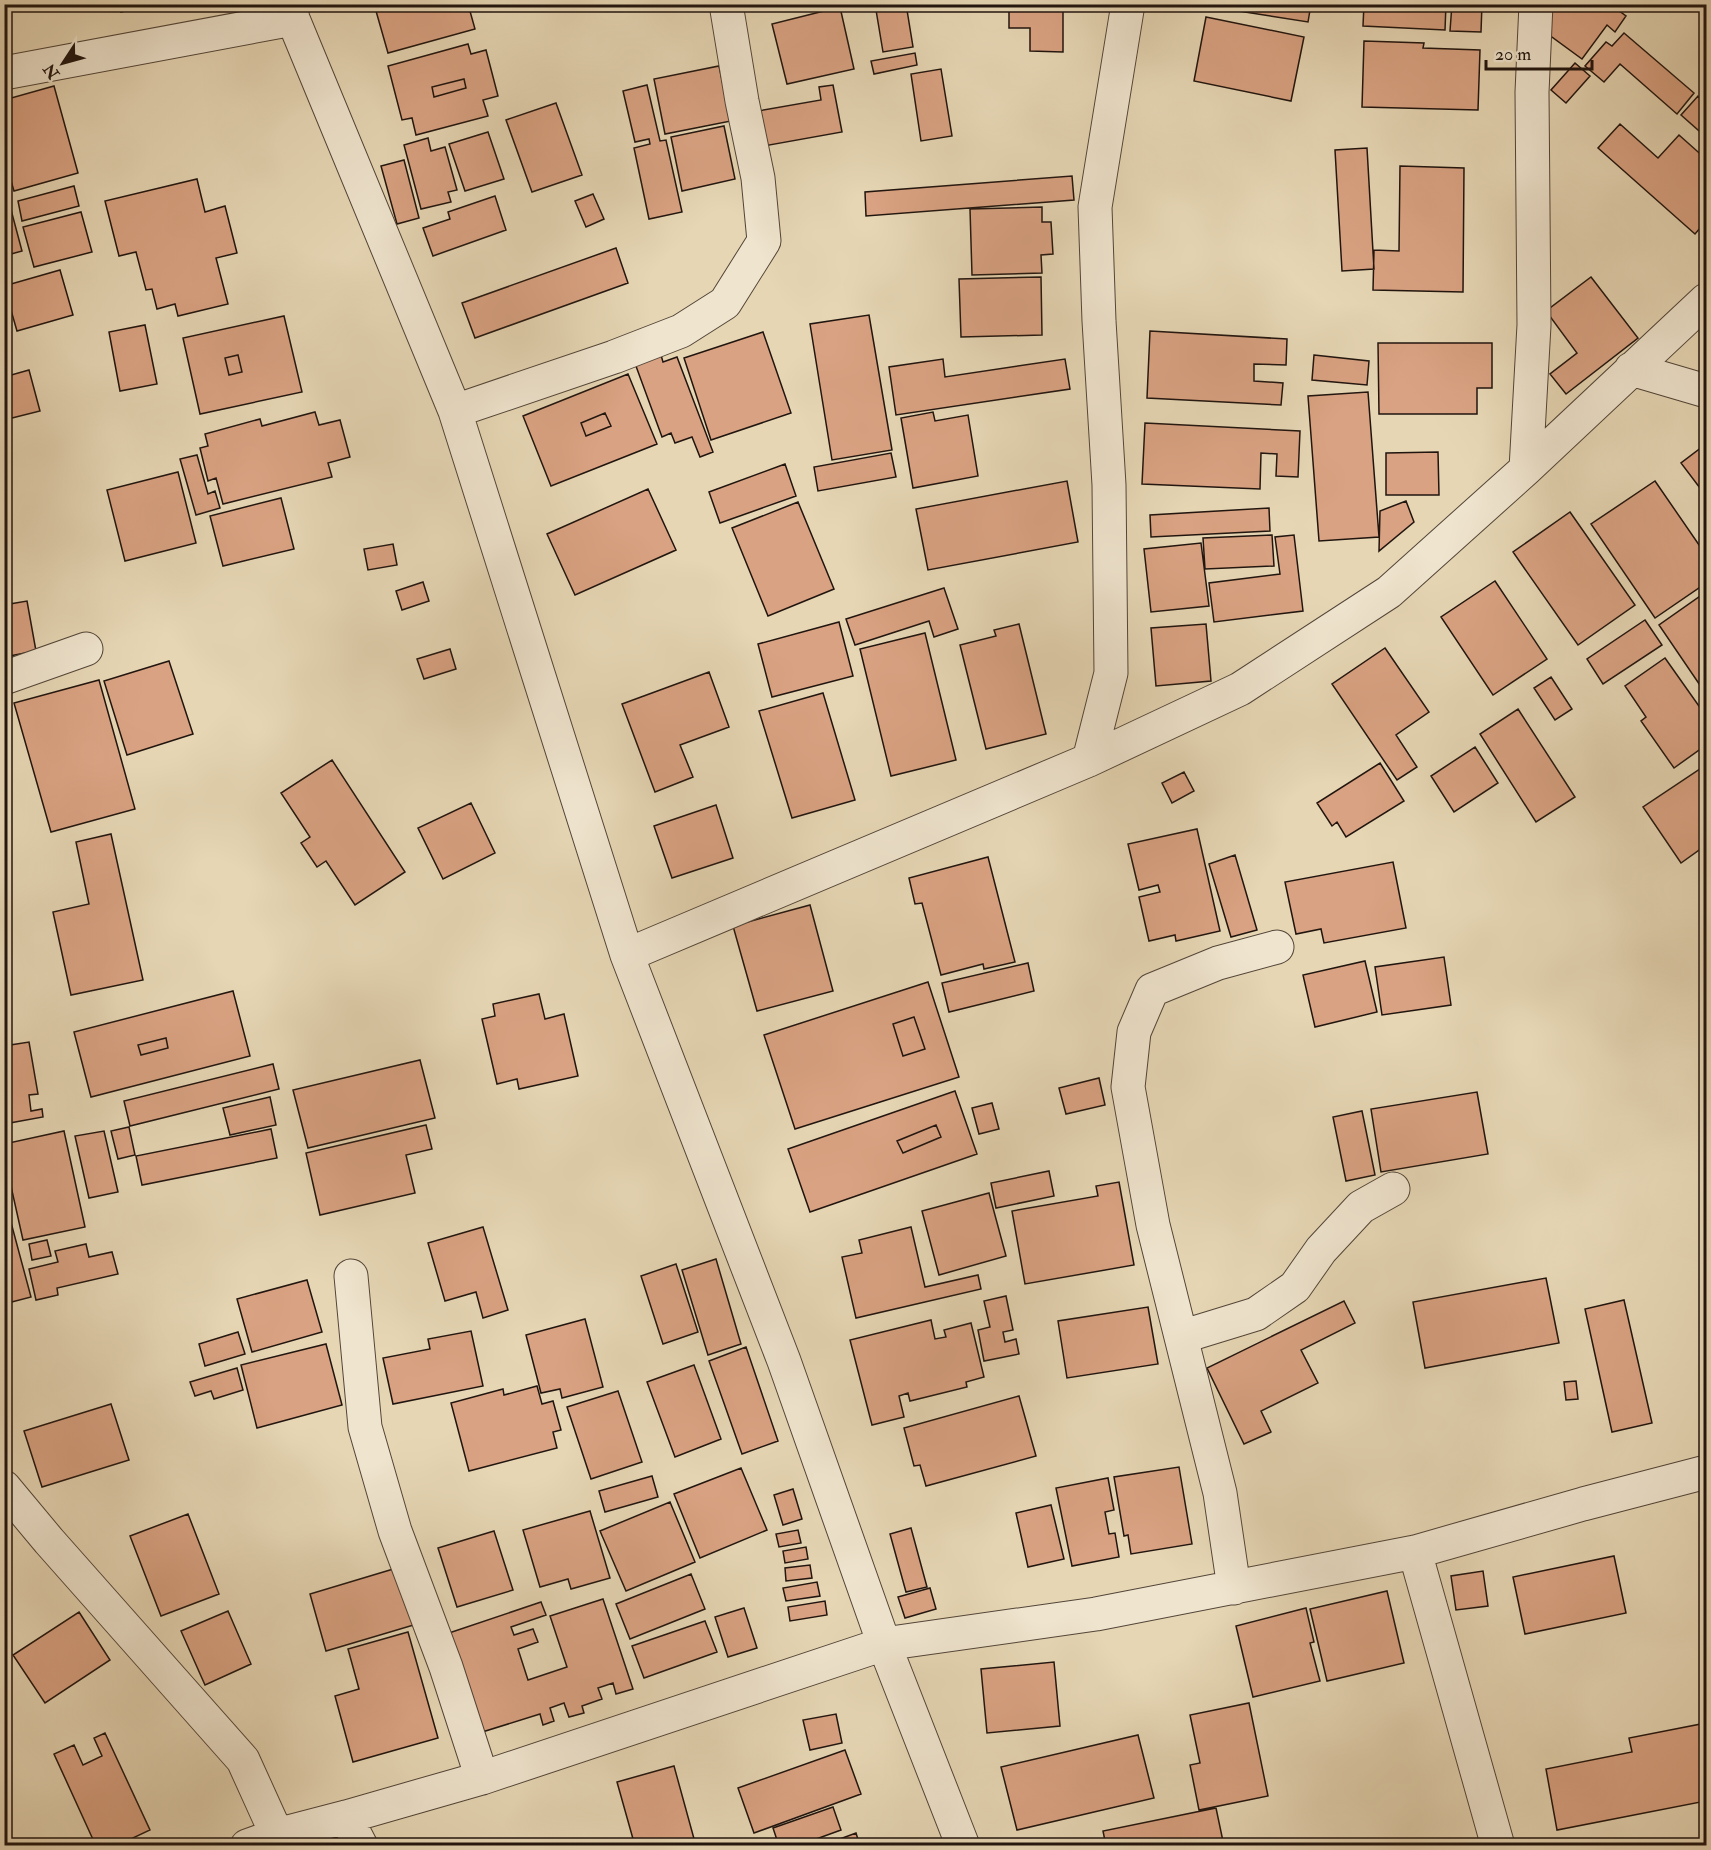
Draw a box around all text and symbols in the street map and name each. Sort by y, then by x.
north arrow [33,33,93,93]
scale bar [1486,33,1592,71]
text: 20 m [1495,43,1531,66]
text: N [39,59,65,84]

